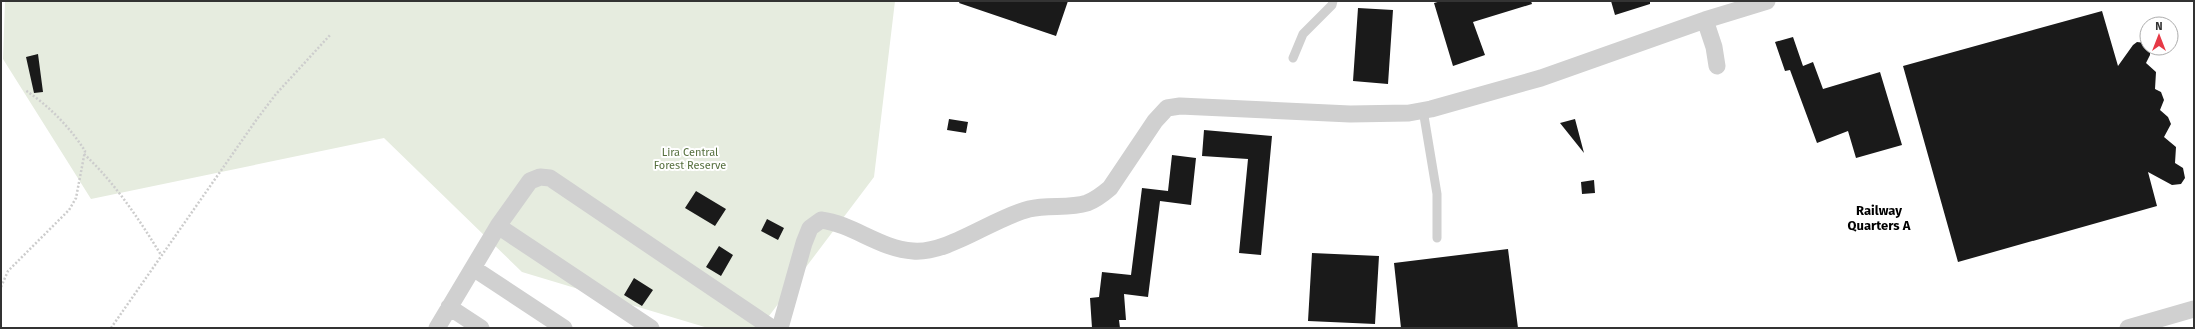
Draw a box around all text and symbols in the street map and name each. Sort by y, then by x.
north arrow [2139,16,2179,56]
text: N [2155,20,2163,33]
park label: Lira Central Forest Reserve [654,146,726,172]
district label: Railway Quarters A [1848,203,1911,233]

